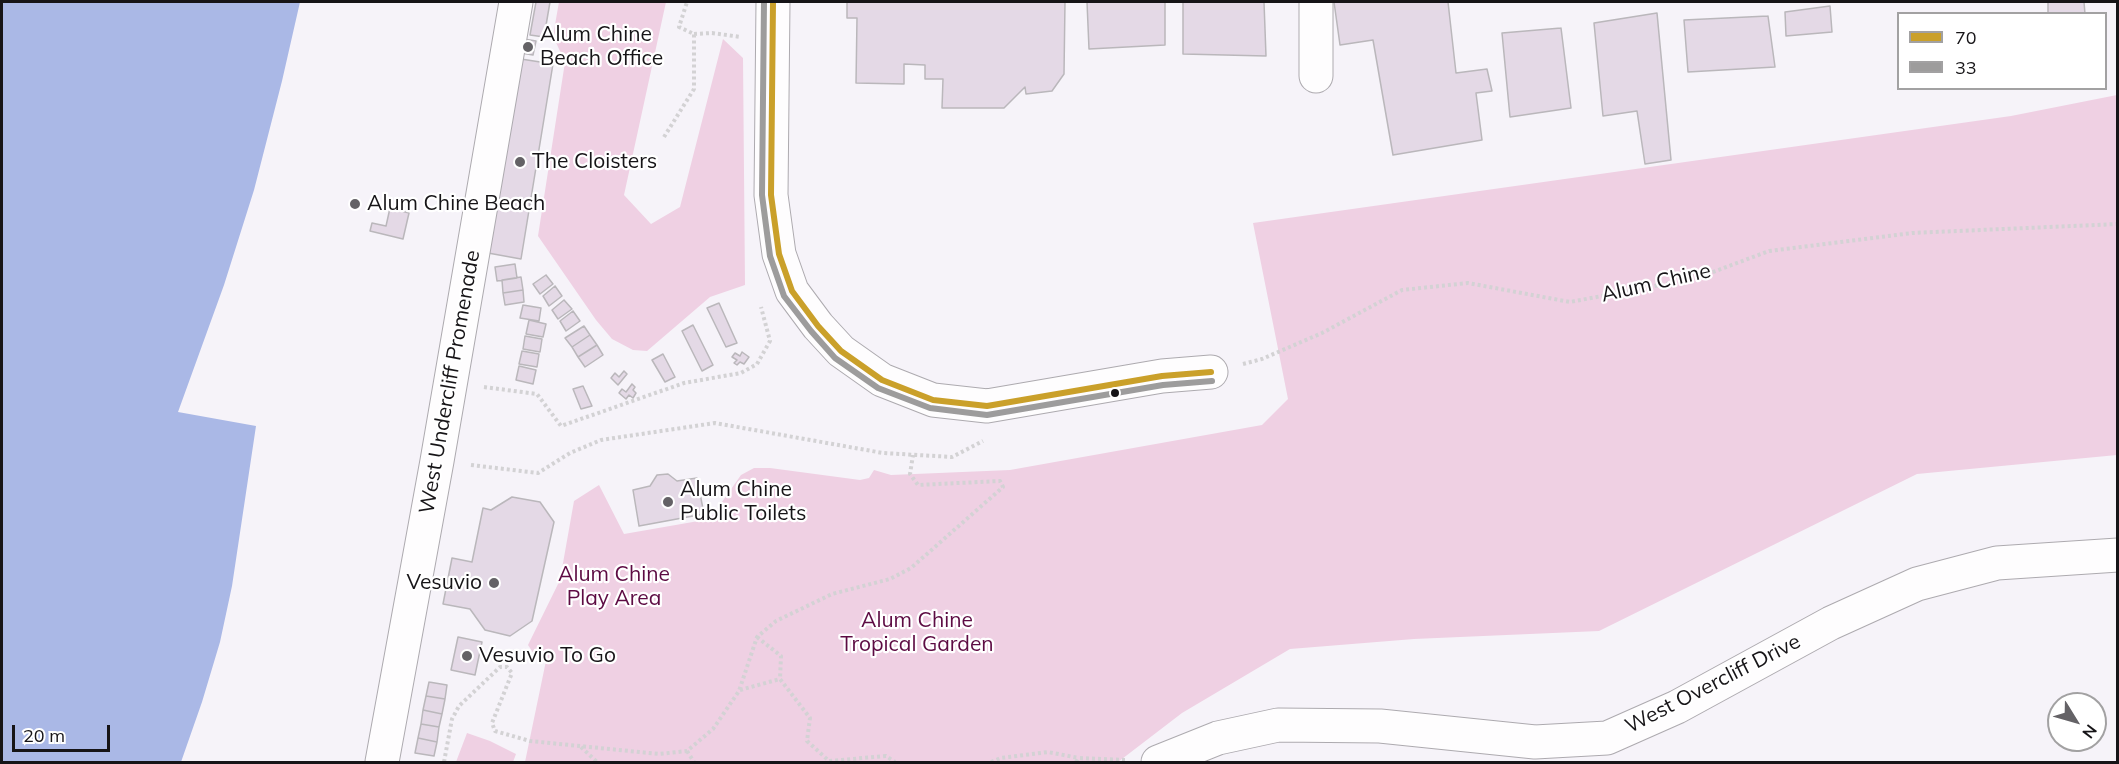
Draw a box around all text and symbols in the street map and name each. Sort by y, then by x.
legend [1897,12,2107,90]
place label: Alum Chine Beach Office [540,22,663,72]
text: 70 [1955,26,1977,49]
marker: Alum Chine Beach Office [521,40,535,54]
text: 33 [1955,56,1977,79]
place label: The Cloisters [532,149,657,175]
marker: The Cloisters [513,155,527,169]
place label: Alum Chine Beach [367,191,545,217]
marker: Alum Chine Beach [348,197,362,211]
street label: West Undercliff Promenade [414,248,486,516]
street label: Alum Chine [1599,258,1713,308]
unlabelled marker [1109,387,1121,399]
place label: Alum Chine Public Toilets [680,477,806,527]
marker: Alum Chine Public Toilets [661,495,675,509]
park label: Alum Chine Play Area [558,562,670,612]
place label: Vesuvio [406,570,482,596]
marker: Vesuvio [487,576,501,590]
park label: Alum Chine Tropical Garden [840,608,994,658]
street label: West Overcliff Drive [1621,629,1805,739]
place label: Vesuvio To Go [479,643,616,669]
marker: Vesuvio To Go [460,649,474,663]
north arrow [2047,692,2107,752]
scale bar [15,713,112,751]
text: N [2078,721,2101,742]
text: 20 m [23,724,65,747]

